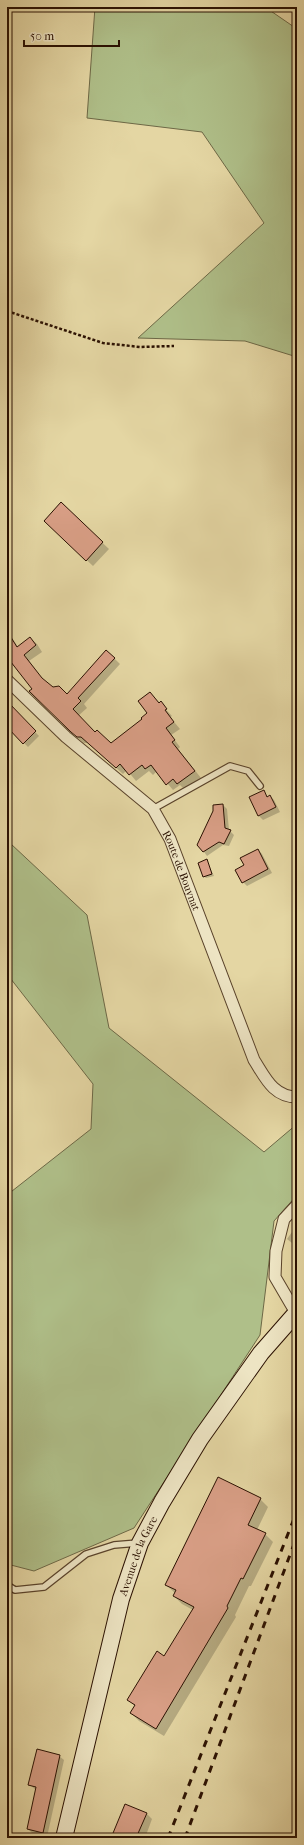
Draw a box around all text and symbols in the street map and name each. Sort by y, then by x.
scale bar [24,22,119,48]
text: 50 m [30,29,54,43]
street label: Route de Bouynat [160,828,203,912]
street label: Avenue de la Gare [116,1513,160,1599]

